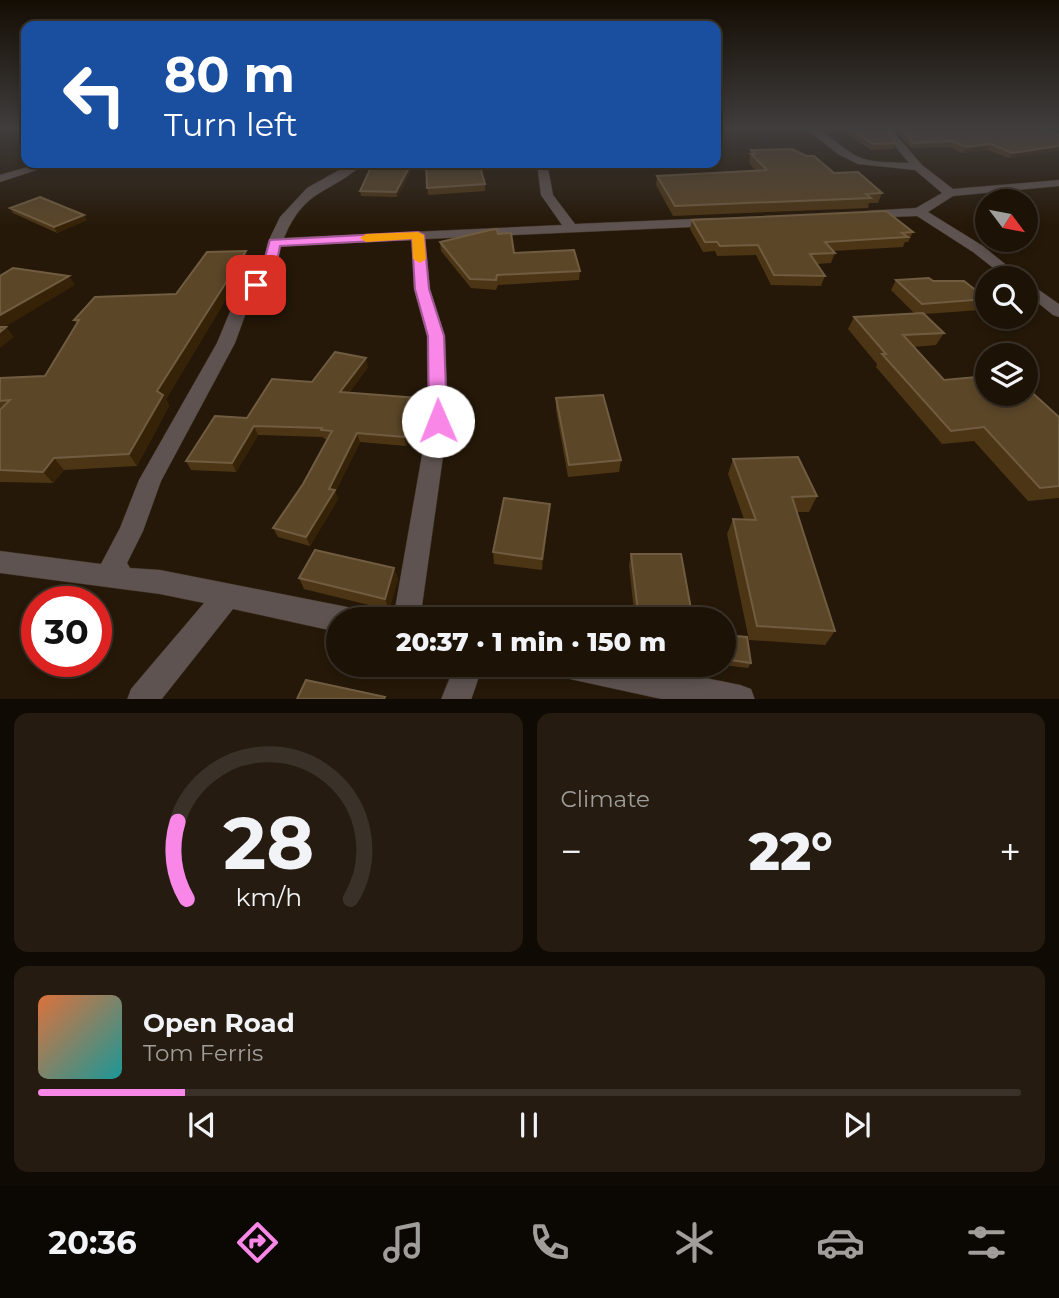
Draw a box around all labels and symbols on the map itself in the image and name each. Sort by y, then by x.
north arrow [975,189,1038,252]
pin [226,255,286,315]
position arrow [401,384,475,458]
speed limit sign: 30 [21,586,112,677]

